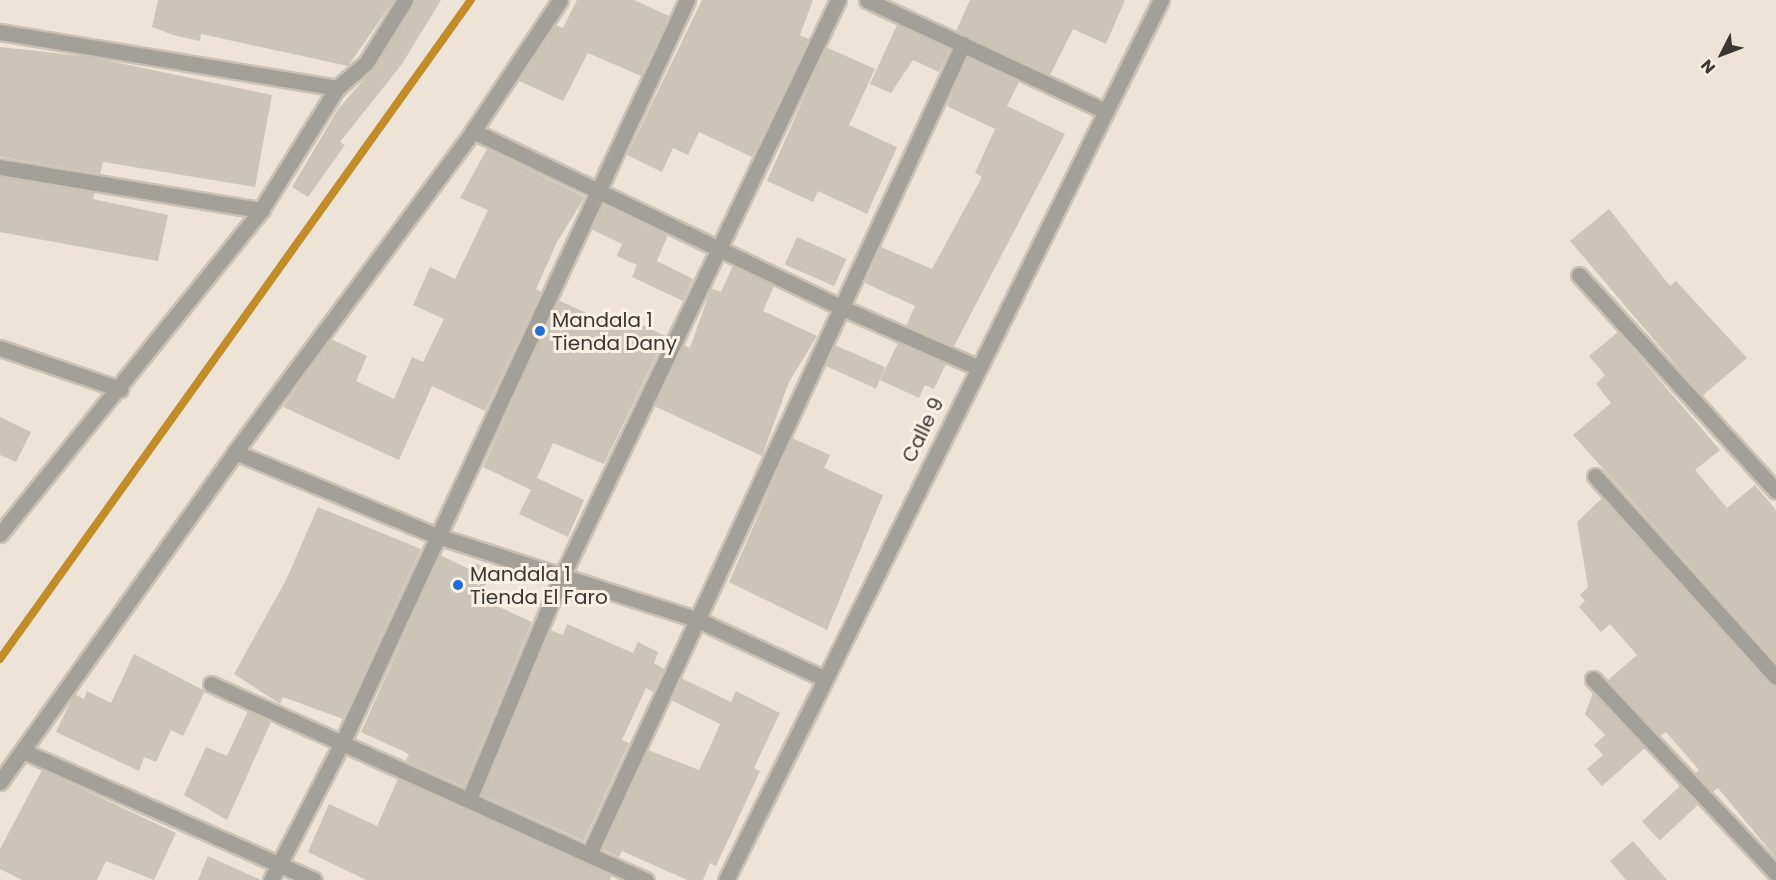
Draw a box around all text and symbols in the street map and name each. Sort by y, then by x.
north arrow [1692,24,1752,84]
text: N [1696,54,1721,79]
place label: Mandala 1 Tienda Dany [552,308,677,355]
marker: Mandala 1 Tienda Dany [533,324,547,338]
street label: Calle 9 [897,394,949,466]
place label: Mandala 1 Tienda El Faro [470,562,608,609]
marker: Mandala 1 Tienda El Faro [451,578,465,592]

